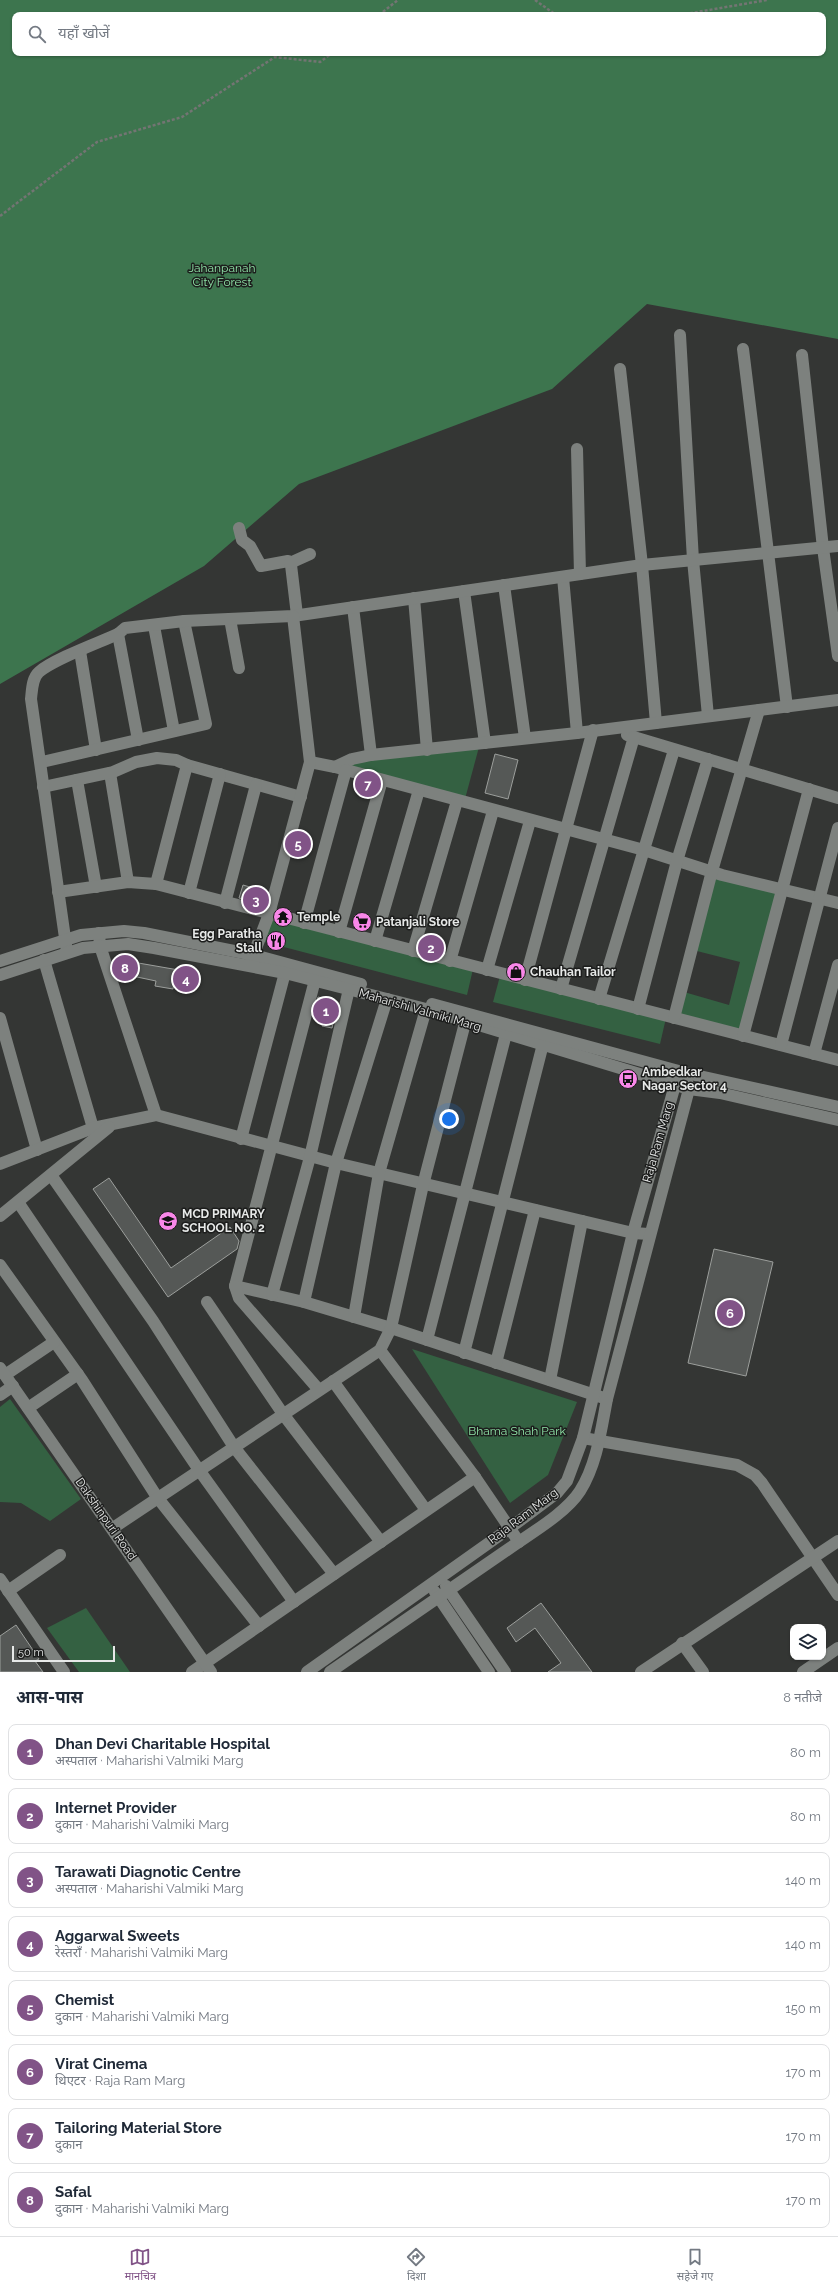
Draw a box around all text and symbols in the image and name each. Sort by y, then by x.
search box [12,12,826,56]
icon: search [26,23,48,45]
text: यहाँ खोजें [58,24,110,42]
park label: Jahanpanah City Forest [188,261,256,289]
pin: 7 [355,769,381,799]
pin: 5 [285,829,311,859]
pin: 3 [243,885,269,915]
temple icon: Temple [272,906,294,928]
place label: Temple [297,910,340,924]
supermarket icon: Patanjali Store [351,911,373,933]
place label: Patanjali Store [376,915,460,929]
place label: Egg Paratha Stall [192,927,262,955]
restaurant icon: Egg Paratha Stall [265,930,287,952]
pin: 2 [418,933,444,963]
pin: 8 [112,953,138,983]
shop icon: Chauhan Tailor [505,961,527,983]
pin: 4 [173,964,199,994]
place label: Chauhan Tailor [530,965,616,979]
street label: Maharishi Valmiki Marg [357,986,483,1034]
pin: 1 [313,996,339,1026]
place label: Ambedkar Nagar Sector 4 [642,1065,727,1093]
bus stop icon: Ambedkar Nagar Sector 4 [617,1068,639,1090]
street label: Raja Ram Marg [640,1100,676,1184]
your location [439,1109,459,1129]
place label: MCD PRIMARY SCHOOL NO. 2 [182,1207,265,1235]
school or university icon: MCD PRIMARY SCHOOL NO. 2 [157,1210,179,1232]
pin: 6 [717,1298,743,1328]
park label: Bhama Shah Park [468,1424,566,1438]
street label: Dakshinpuri Road [72,1475,140,1563]
street label: Raja Ram Marg [485,1485,561,1547]
map controls [790,1624,826,1660]
button: layers [790,1624,826,1660]
scale bar [12,1644,115,1663]
text: 50 m [18,1646,44,1659]
text: आस-पास [16,1687,83,1707]
text: 8 नतीजे [783,1690,822,1705]
text: Dhan Devi Charitable Hospital [55,1735,270,1753]
text: 1 [27,1745,33,1760]
text: 80 m [790,1745,821,1760]
text: अस्पताल · Maharishi Valmiki Marg [55,1753,244,1768]
text: Internet Provider [55,1799,177,1817]
text: 2 [26,1809,34,1824]
text: 80 m [790,1809,821,1824]
text: दुकान · Maharishi Valmiki Marg [55,1817,229,1832]
text: Tarawati Diagnotic Centre [55,1863,241,1881]
text: 3 [26,1873,34,1888]
text: 140 m [785,1873,821,1888]
text: अस्पताल · Maharishi Valmiki Marg [55,1881,244,1896]
text: Aggarwal Sweets [55,1927,180,1945]
text: 4 [26,1937,34,1952]
text: 140 m [785,1937,821,1952]
text: रेस्तराँ · Maharishi Valmiki Marg [55,1945,228,1960]
text: Chemist [55,1991,114,2009]
text: 5 [26,2001,34,2016]
text: 150 m [785,2001,821,2016]
text: दुकान · Maharishi Valmiki Marg [55,2009,229,2024]
text: Virat Cinema [55,2055,147,2073]
text: 6 [26,2065,34,2080]
text: 170 m [785,2065,821,2080]
text: थिएटर · Raja Ram Marg [55,2073,185,2088]
text: Tailoring Material Store [55,2119,222,2137]
text: 7 [26,2129,34,2144]
text: 170 m [785,2129,821,2144]
text: दुकान [55,2137,82,2152]
text: Safal [55,2183,92,2201]
text: 8 [26,2193,34,2208]
text: 170 m [785,2193,821,2208]
text: दुकान · Maharishi Valmiki Marg [55,2201,229,2216]
tab: मानचित्र [125,2246,156,2284]
tab: दिशा [405,2246,427,2284]
tab: सहेजे गए [677,2246,713,2284]

